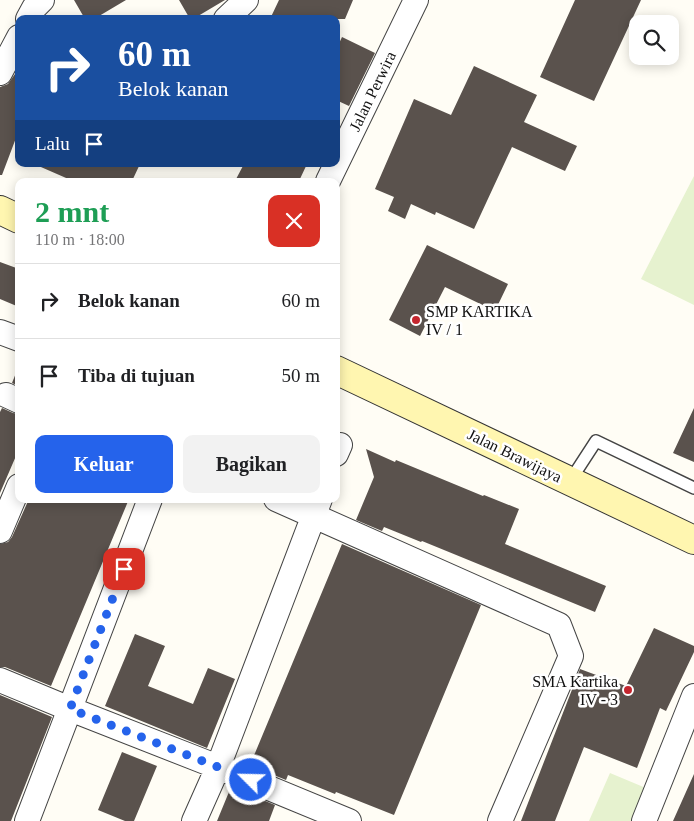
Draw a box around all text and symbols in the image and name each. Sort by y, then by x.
map controls [629,15,679,65]
button: search [629,15,679,65]
icon: right [35,35,100,100]
text: 60 m [118,35,191,74]
street label: Jalan Perwira [346,49,399,134]
text: Belok kanan [118,76,229,101]
icon: arrive [80,130,108,158]
text: Lalu [35,133,70,154]
text: 2 mnt [35,195,109,228]
button: close [268,195,320,247]
text: 110 m · 18:00 [35,231,125,248]
icon: right [35,287,63,315]
text: Belok kanan [78,290,180,311]
text: 60 m [281,290,320,311]
place label: SMP KARTIKA IV / 1 [426,303,533,338]
marker: SMP KARTIKA IV / 1 [410,314,422,326]
icon: arrive [35,362,63,390]
text: Tiba di tujuan [78,365,195,386]
text: 50 m [281,365,320,386]
street label: Jalan Brawijaya [464,425,565,486]
button: Keluar [35,435,173,493]
button: Bagikan [183,435,320,493]
pin [103,548,145,590]
icon: arrive [110,555,138,583]
place label: SMA Kartika IV - 3 [532,673,618,708]
marker: SMA Kartika IV - 3 [622,684,634,696]
position arrow [224,753,276,805]

